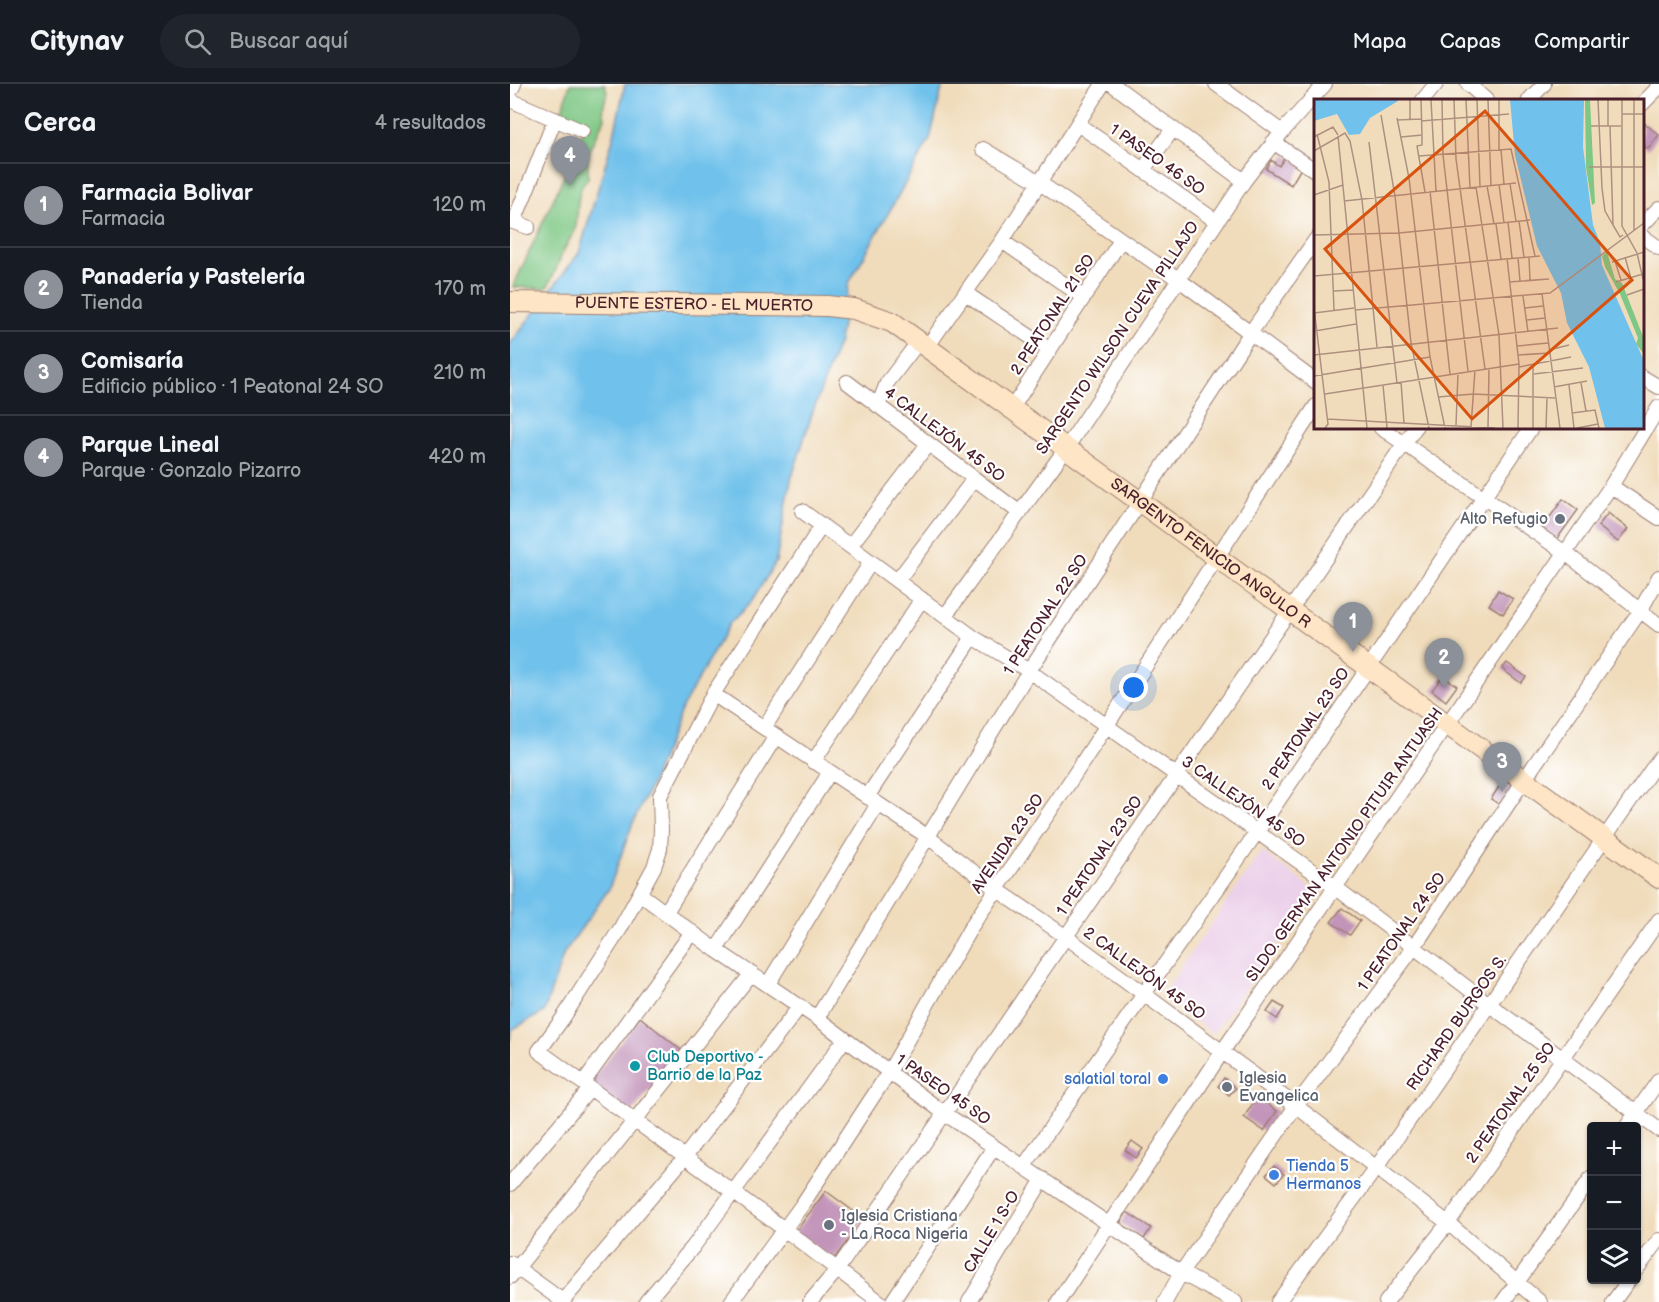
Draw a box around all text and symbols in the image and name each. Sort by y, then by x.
search box [160,14,580,68]
text: Citynav [30,25,124,58]
icon: search [181,25,214,58]
text: Buscar aquí [229,28,348,55]
text: Mapa [1353,29,1407,54]
text: Capas [1440,29,1501,54]
text: Compartir [1534,29,1629,54]
inset map [1314,99,1644,429]
text: Cerca [24,108,96,139]
text: 4 resultados [375,111,486,135]
street label: 1 PASEO 46 SO [1106,120,1208,200]
pin: 4 [550,136,590,186]
text: Farmacia Bolivar [81,180,253,207]
text: 1 [39,193,48,217]
text: 120 m [433,193,486,217]
text: Farmacia [81,207,165,231]
street label: SARGENTO WILSON CUEVA PILLAJO [1033,218,1203,458]
street label: 2 PEATONAL 21 SO [1007,251,1099,379]
text: Panadería y Pastelería [81,264,305,291]
text: 2 [38,277,49,301]
text: 170 m [435,277,486,301]
text: Tienda [81,291,143,315]
street label: PUENTE ESTERO - EL MUERTO [575,293,813,315]
text: Comisaría [81,348,184,375]
text: 3 [38,361,49,385]
text: 210 m [433,361,486,385]
text: Edificio público · 1 Peatonal 24 SO [81,375,383,399]
street label: 4 CALLEJÓN 45 SO [880,382,1009,487]
text: Parque Lineal [81,432,219,459]
text: 4 [38,445,49,469]
text: 420 m [428,445,486,469]
text: Parque · Gonzalo Pizarro [81,459,301,483]
street label: SARGENTO FENICIO ANGULO R [1107,474,1315,632]
place label: Alto Refugio [1460,510,1548,529]
marker: Alto Refugio [1553,512,1567,526]
street label: 1 PEATONAL 22 SO [1000,551,1092,679]
pin: 1 [1334,602,1372,652]
pin: 2 [1424,638,1464,688]
street label: 2 PEATONAL 23 SO [1258,664,1354,794]
your location [1119,673,1148,702]
street label: SLDO. GERMAN ANTONIO PITUIR ANTUASH [1243,704,1447,986]
pin: 3 [1482,742,1522,792]
street label: 3 CALLEJÓN 45 SO [1178,751,1310,852]
street label: AVENIDA 23 SO [968,791,1048,897]
street label: 1 PEATONAL 23 SO [1053,793,1147,919]
street label: 1 PEATONAL 24 SO [1354,869,1450,995]
street label: 2 CALLEJÓN 45 SO [1079,922,1210,1025]
street label: RICHARD BURGOS S. [1403,952,1511,1094]
street label: 2 PEATONAL 25 SO [1462,1039,1560,1167]
place label: Club Deportivo - Barrio de la Paz [647,1048,764,1085]
street label: 1 PASEO 45 SO [892,1050,994,1130]
marker: Club Deportivo - Barrio de la Paz [628,1059,642,1073]
place label: Iglesia Evangelica [1239,1069,1319,1106]
place label: salatial toral [1064,1070,1151,1089]
marker: salatial toral [1156,1072,1170,1086]
marker: Iglesia Evangelica [1220,1080,1234,1094]
map controls [1587,1122,1641,1284]
button: + [1587,1122,1641,1176]
place label: Tienda 5 Hermanos [1286,1157,1361,1194]
marker: Tienda 5 Hermanos [1267,1168,1281,1182]
button: − [1587,1176,1641,1230]
street label: CALLE 1 S-O [960,1188,1024,1276]
place label: Iglesia Cristiana - La Roca Nigeria [841,1207,968,1244]
marker: Iglesia Cristiana - La Roca Nigeria [822,1218,836,1232]
button: layers [1587,1230,1641,1284]

